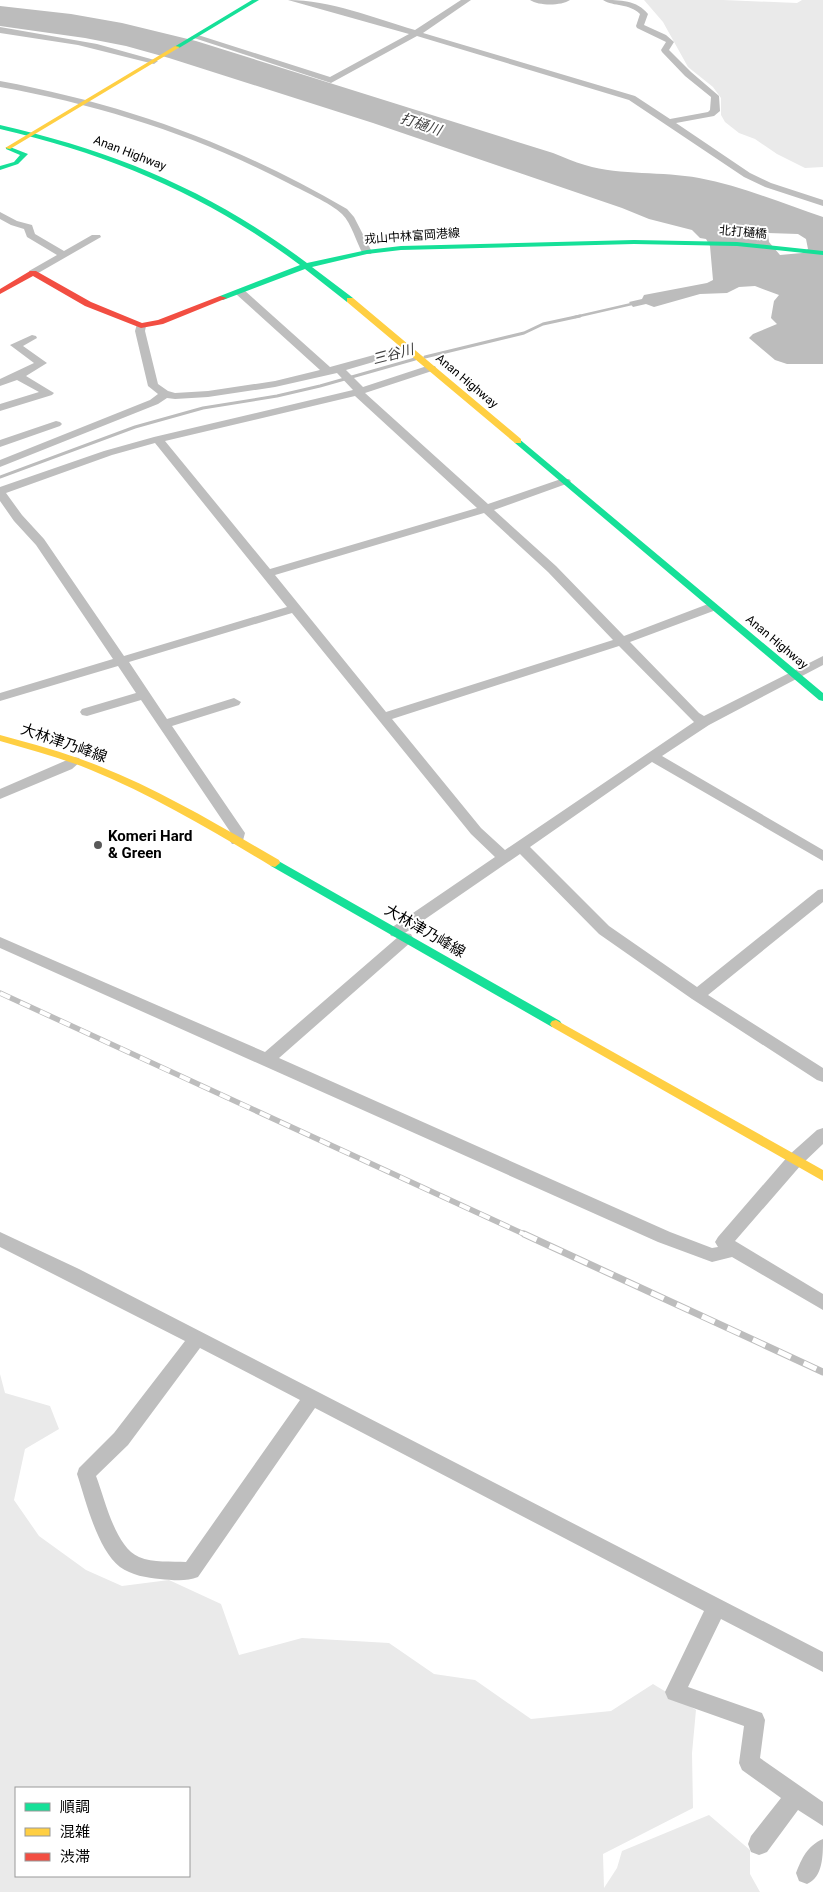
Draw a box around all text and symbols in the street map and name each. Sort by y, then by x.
water label: 打樋川 [399,110,445,139]
street label: Anan Highway [92,133,169,173]
street label: 北打樋橋 [718,223,768,241]
street label: 戎山中林富岡港線 [364,226,460,246]
water label: 三谷川 [371,340,417,367]
street label: Anan Highway [433,351,501,411]
street label: Anan Highway [743,612,811,672]
street label: 大林津乃峰線 [19,720,109,766]
place label: Komeri Hard & Green [108,827,193,862]
marker: Komeri Hard & Green [92,839,104,851]
street label: 大林津乃峰線 [382,901,468,961]
legend [15,1787,190,1877]
text: 順調 [60,1798,90,1816]
text: 混雑 [60,1823,90,1841]
text: 渋滞 [60,1848,90,1866]

